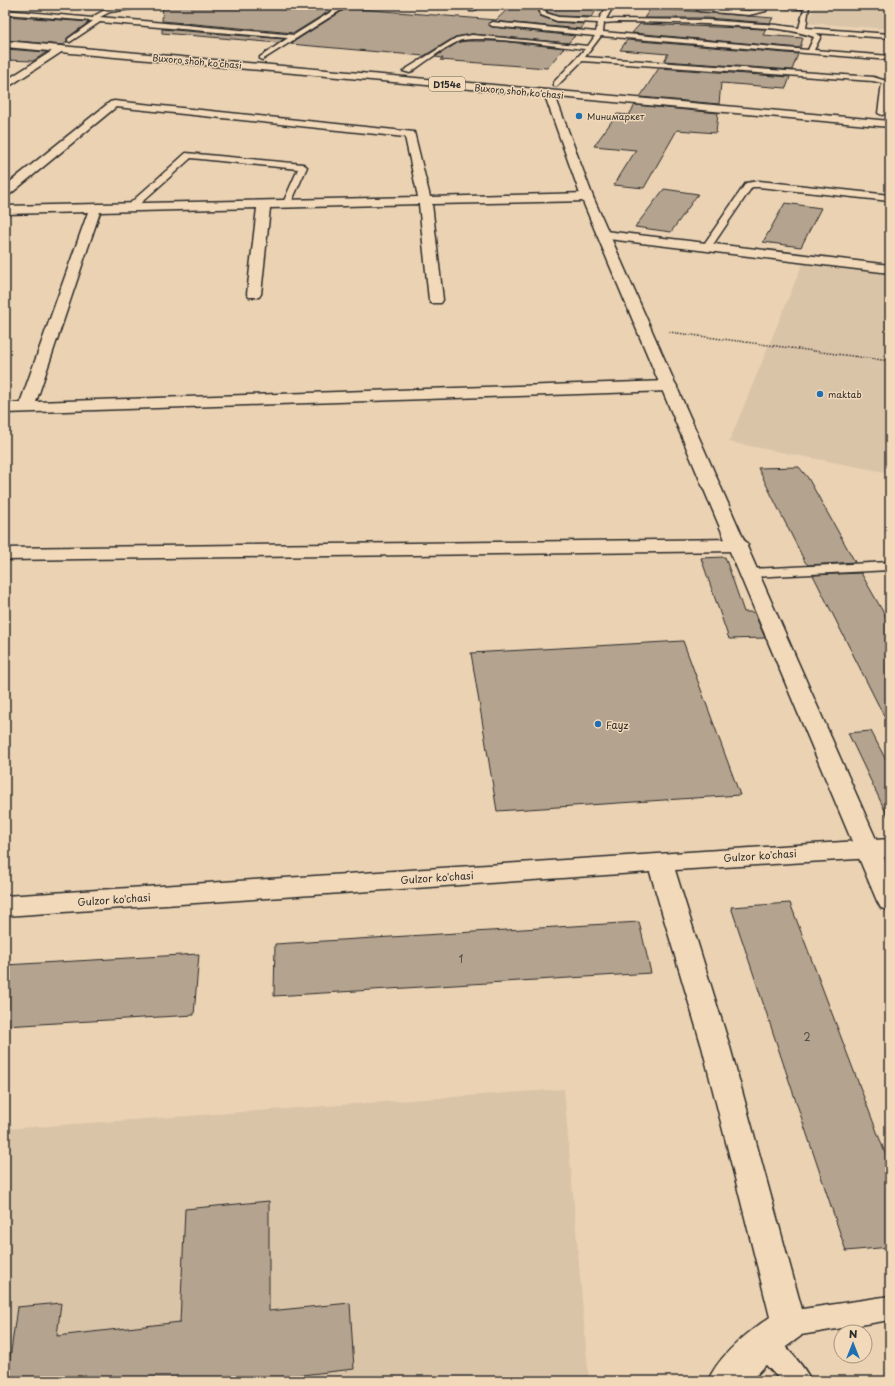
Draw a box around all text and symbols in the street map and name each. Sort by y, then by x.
street label: Buxoro shoh ko'chasi [152,50,243,72]
road number: D154e [429,77,465,91]
street label: Buxoro shoh ko'chasi [474,80,565,102]
place label: Минимаркет [587,109,645,123]
marker: Минимаркет [574,111,584,121]
place label: maktab [828,387,862,401]
marker: maktab [815,389,825,399]
place label: Fayz [606,717,628,732]
marker: Fayz [593,719,603,729]
street label: Gulzor ko'chasi [723,845,797,865]
street label: Gulzor ko'chasi [400,867,474,887]
street label: Gulzor ko'chasi [77,889,151,909]
house number: 1 [459,951,463,966]
house number: 2 [803,1029,811,1044]
north arrow [833,1324,873,1364]
text: N [849,1325,858,1342]

